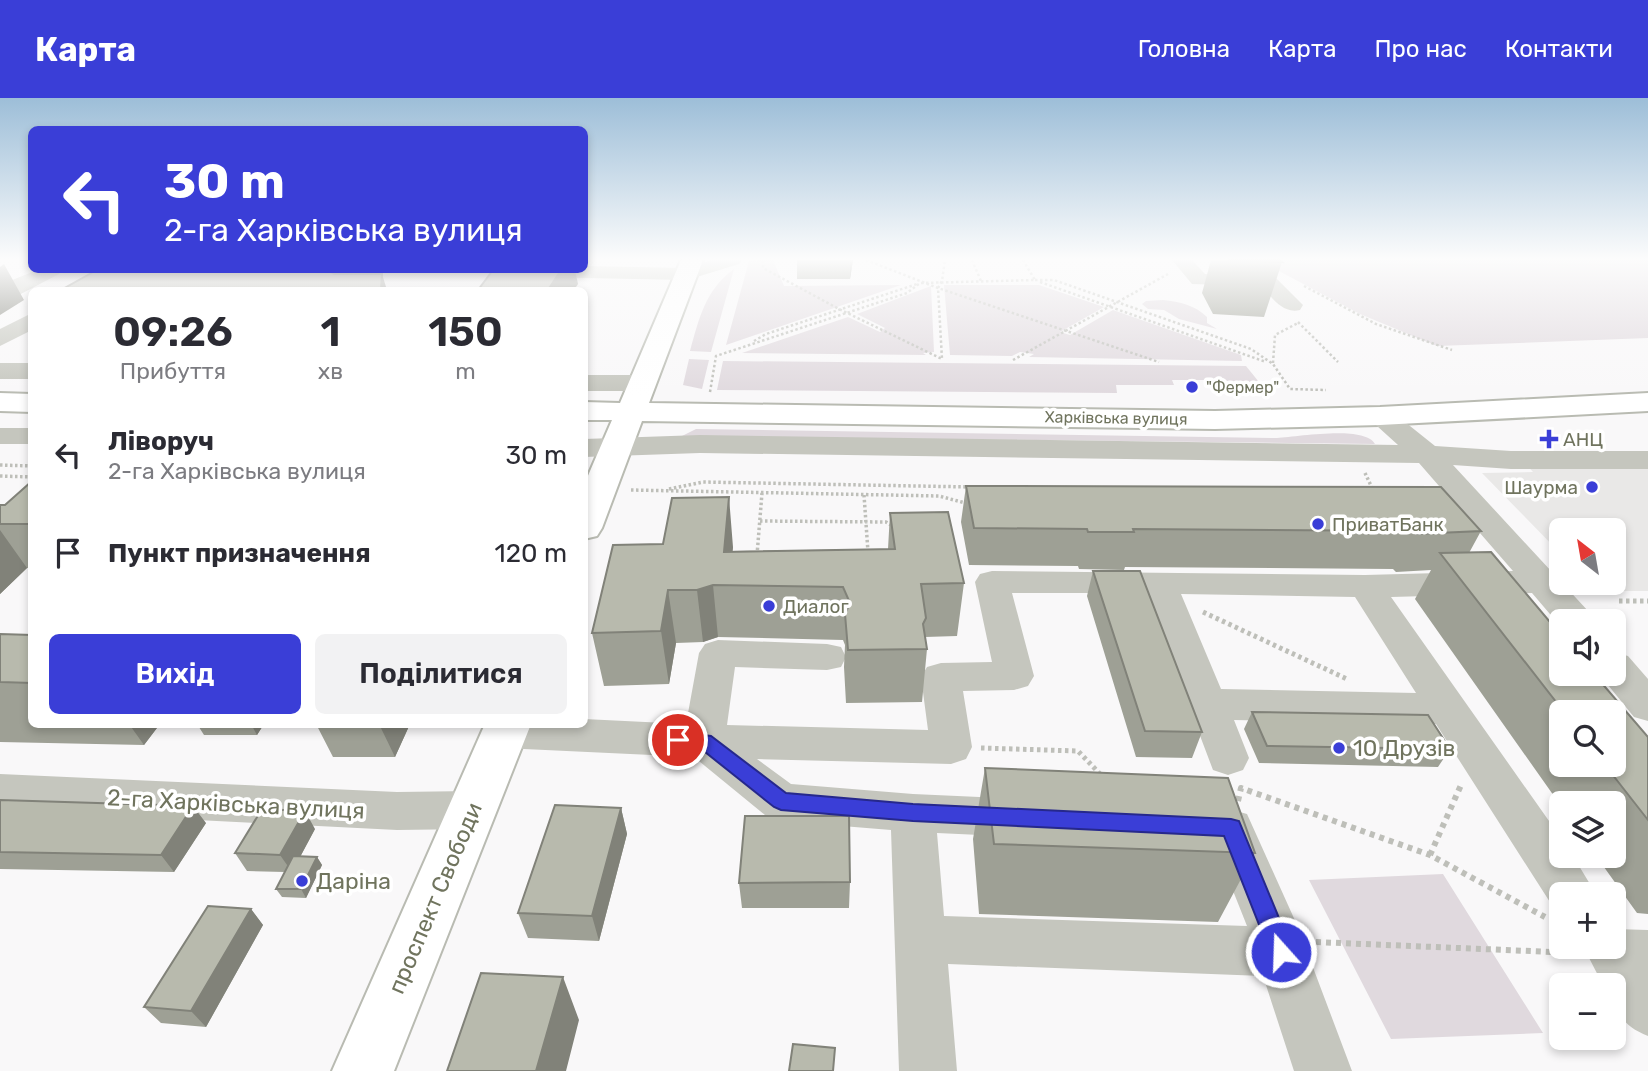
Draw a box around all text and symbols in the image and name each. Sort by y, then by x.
text: Карта [35,30,136,69]
text: Головна [1138,35,1230,63]
text: Карта [1268,35,1336,63]
text: Про нас [1374,35,1467,63]
text: Контакти [1505,35,1613,63]
text: 30 m [164,152,285,210]
icon: left [49,154,140,245]
text: 2-га Харківська вулиця [164,211,523,249]
text: 09:26 [113,307,233,357]
text: 1 [320,307,341,357]
text: 150 [428,307,503,357]
text: Прибуття [120,357,226,385]
text: хв [318,357,343,385]
text: m [455,357,476,385]
place label: "Фермер" [1206,378,1279,397]
marker: "Фермер" [1184,379,1200,395]
street label: Харківська вулиця [1044,407,1188,429]
text: Ліворуч [108,426,214,457]
place label: АНЦ [1563,428,1603,451]
marker: АНЦ [1541,431,1557,447]
icon: left [49,436,87,474]
text: 30 m [505,440,567,471]
text: 2-га Харківська вулиця [108,457,366,485]
place label: Шаурма [1504,476,1578,499]
marker: Шаурма [1584,479,1600,495]
place label: ПриватБанк [1332,513,1444,536]
marker: ПриватБанк [1310,516,1326,532]
north arrow [1549,518,1626,595]
map controls [1549,518,1626,1050]
icon: arrive [49,534,87,572]
text: Пункт призначення [108,538,371,569]
text: 120 m [495,538,567,569]
place label: Диалог [783,595,849,618]
marker: Диалог [761,598,777,614]
button: sound [1549,609,1626,686]
button: Вихід [49,634,301,714]
button: Поділитися [315,634,567,714]
button: search [1549,700,1626,777]
pin [648,710,708,770]
icon: arrive [659,721,697,759]
place label: 10 Друзів [1353,734,1455,762]
marker: 10 Друзів [1331,740,1347,756]
street label: 2-га Харківська вулиця [107,783,365,825]
button: layers [1549,791,1626,868]
street label: проспект Свободи [382,798,488,998]
place label: Даріна [316,867,391,895]
marker: Даріна [294,873,310,889]
button: + [1549,882,1626,959]
position arrow [1244,915,1318,989]
button: − [1549,973,1626,1050]

